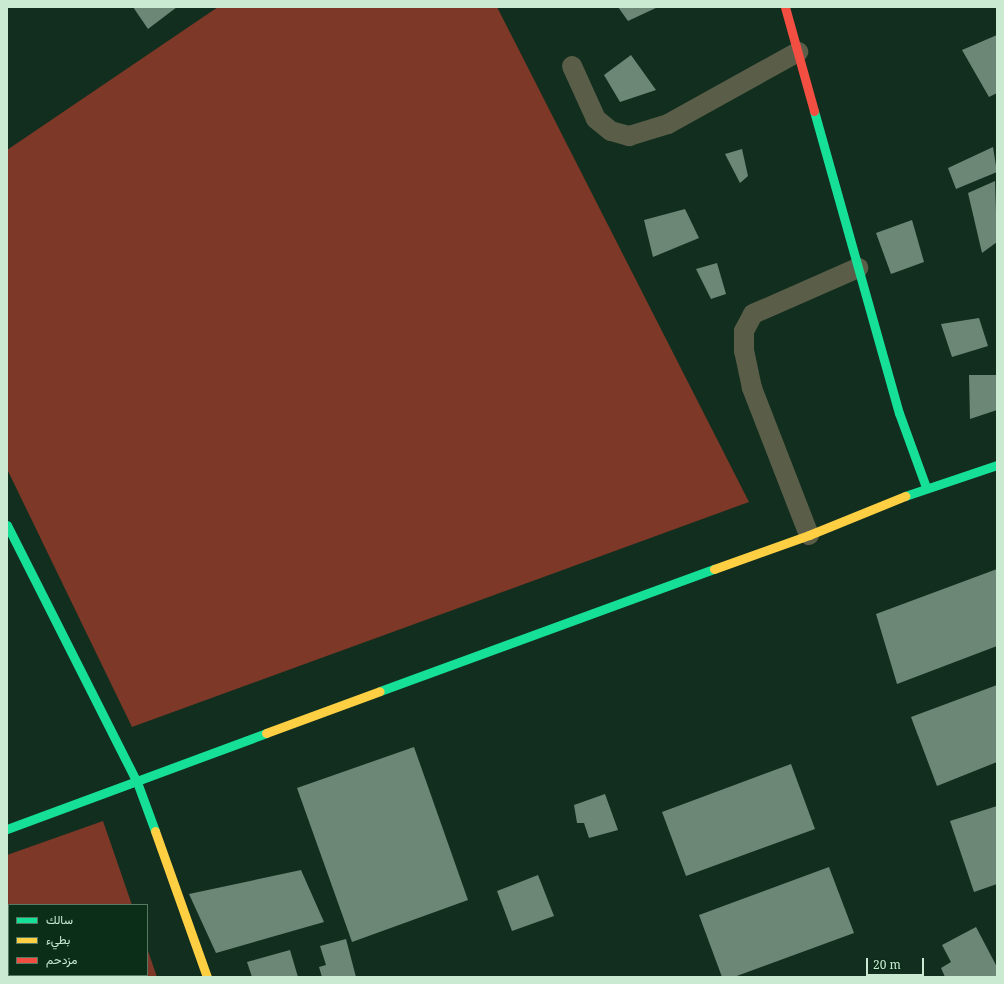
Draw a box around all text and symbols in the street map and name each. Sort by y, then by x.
legend [8,904,148,976]
text: سالك [46,911,73,928]
text: بطيء [46,931,70,948]
scale bar [868,950,926,976]
text: مزدحم [46,951,77,968]
text: 20 m [873,956,901,973]

